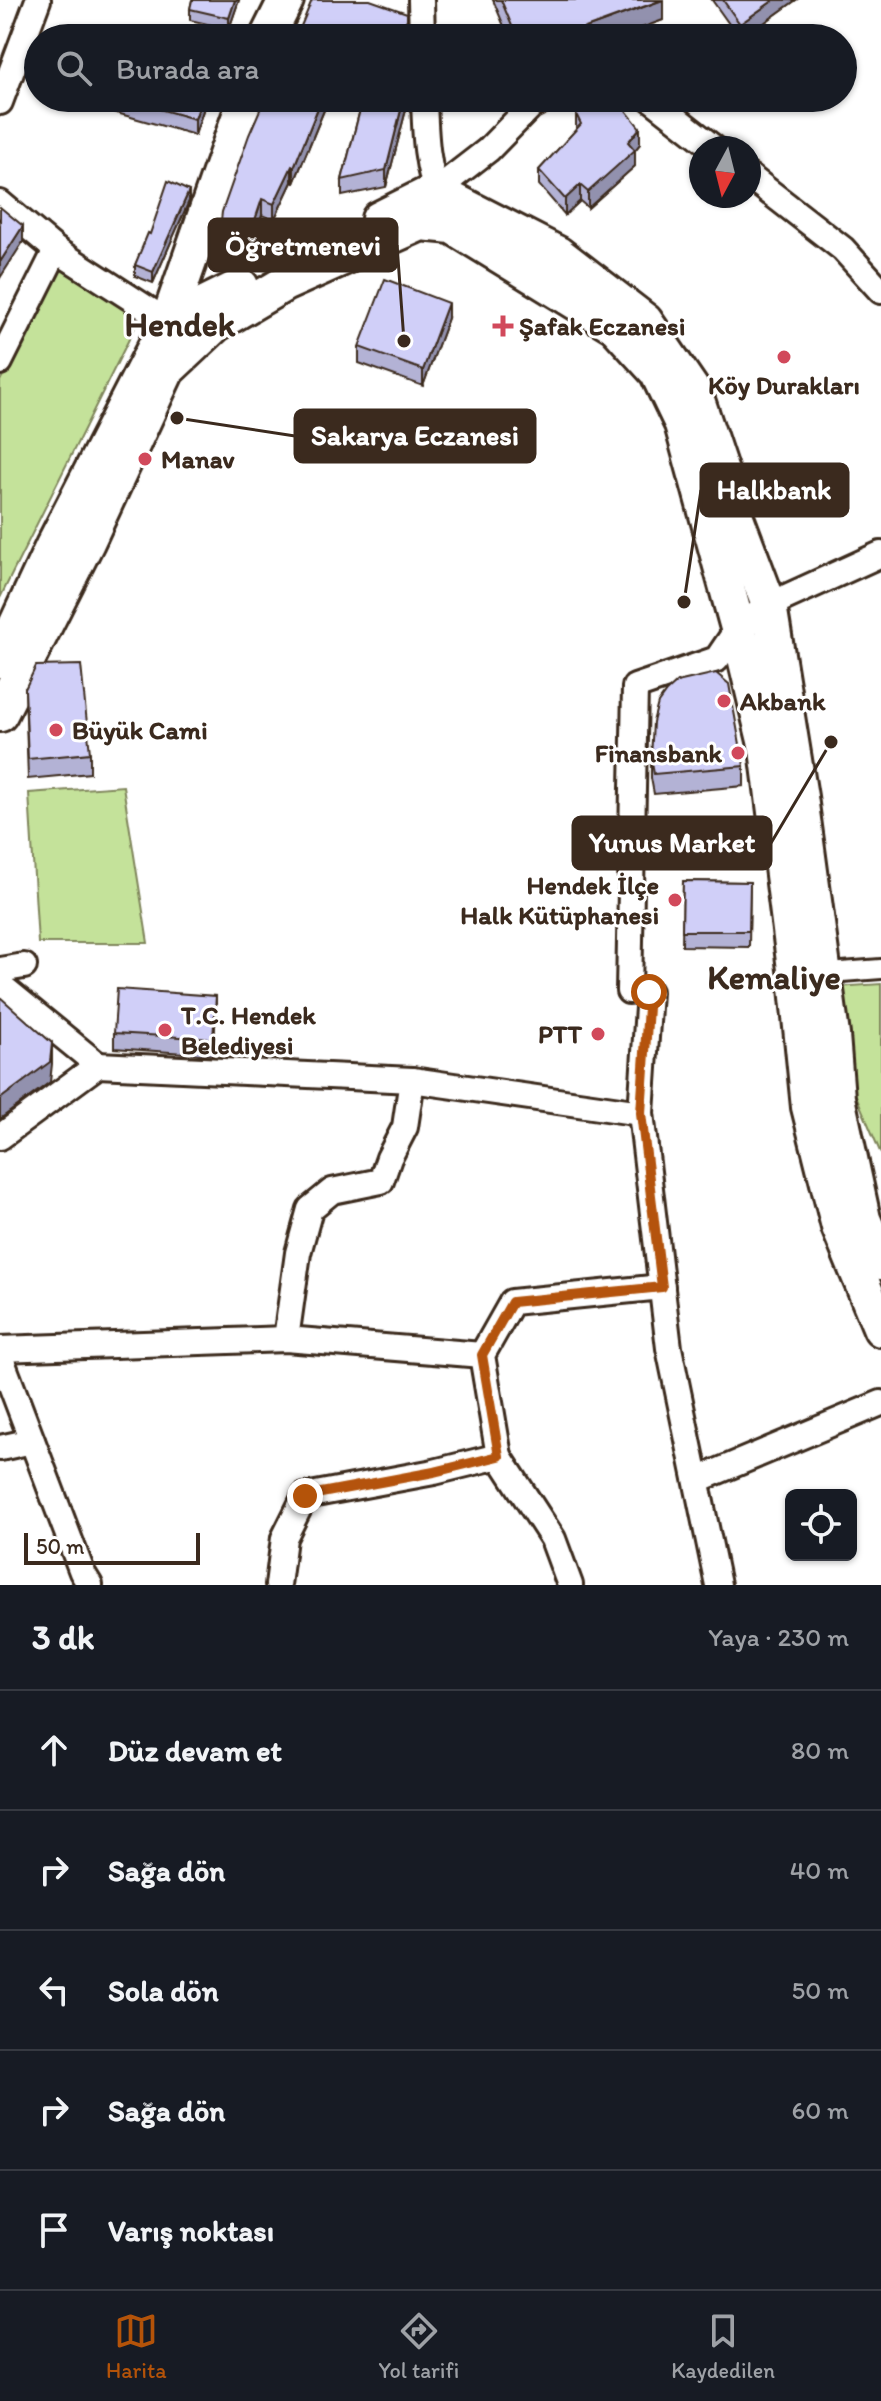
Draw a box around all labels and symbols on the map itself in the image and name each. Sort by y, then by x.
north arrow [689,136,761,208]
callout: Öğretmenevi [209,219,397,271]
text: Öğretmenevi [225,228,381,262]
district label: Hendek [125,304,236,345]
place label: Şafak Eczanesi [519,310,685,342]
marker: Şafak Eczanesi [494,317,512,335]
marker: Köy Durakları [775,348,793,366]
place label: Köy Durakları [708,369,860,401]
callout: Sakarya Eczanesi [295,410,535,462]
text: Sakarya Eczanesi [311,418,519,452]
place label: Manav [161,443,235,475]
marker: Manav [136,450,154,468]
callout: Halkbank [701,464,848,516]
text: Halkbank [717,472,832,506]
place label: Akbank [739,685,826,717]
marker: Akbank [715,692,733,710]
place label: Büyük Cami [72,714,208,746]
marker: Büyük Cami [47,721,65,739]
place label: Finansbank [595,737,723,769]
marker: Finansbank [729,744,747,762]
callout: Yunus Market [573,817,771,869]
text: Yunus Market [588,825,756,859]
place label: Hendek İlçe Halk Kütüphanesi [460,869,659,931]
marker: Hendek İlçe Halk Kütüphanesi [666,891,684,909]
district label: Kemaliye [707,957,841,998]
route start [631,974,667,1010]
place label: T.C. Hendek Belediyesi [180,999,316,1061]
place label: PTT [538,1018,582,1050]
marker: T.C. Hendek Belediyesi [156,1021,174,1039]
marker: PTT [589,1025,607,1043]
route end [287,1478,323,1514]
scale bar [24,1529,200,1565]

